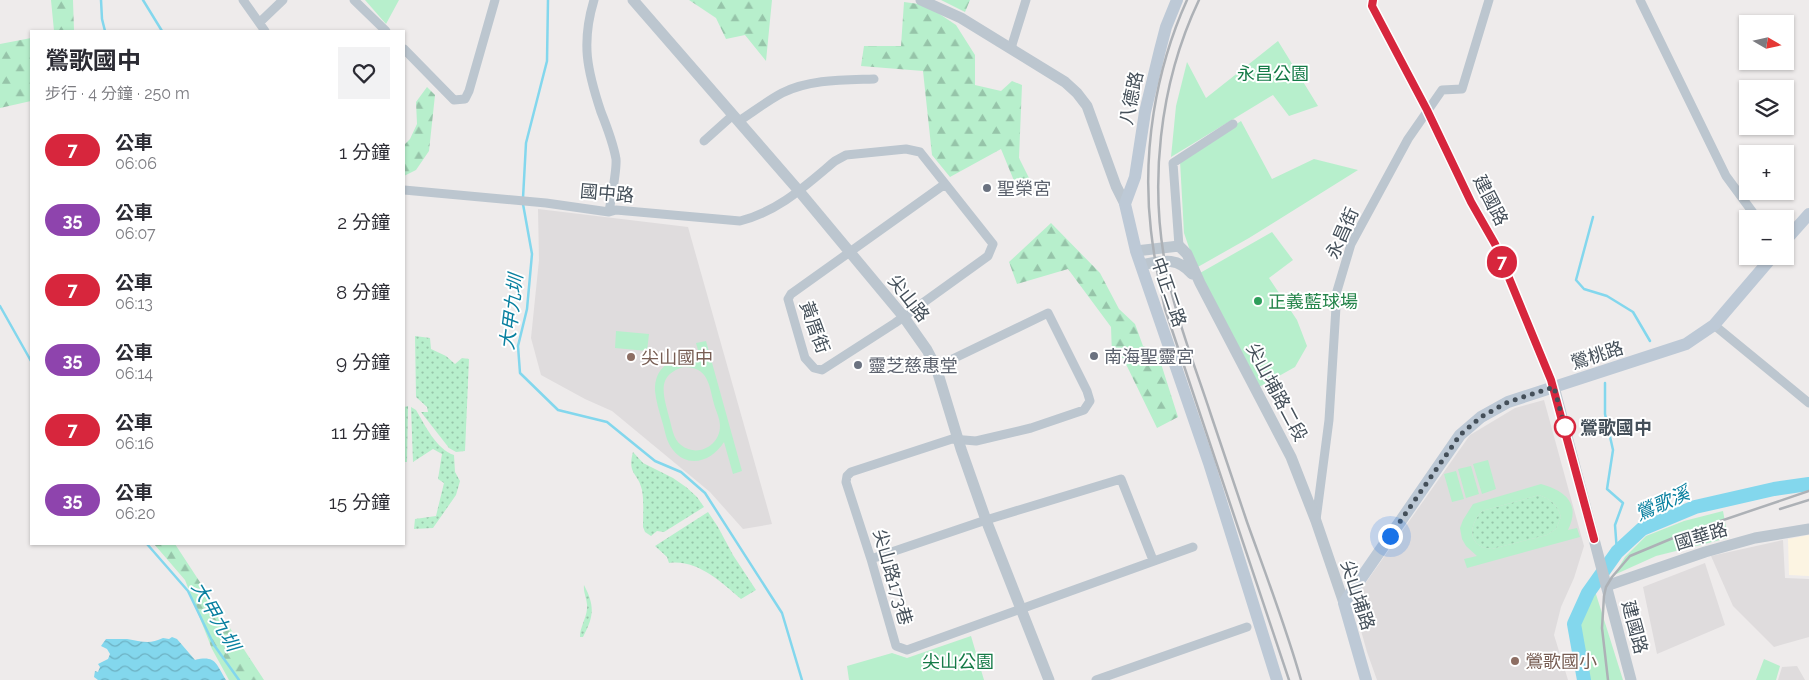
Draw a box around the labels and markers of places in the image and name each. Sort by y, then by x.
place label: 聖榮宮 [997,178,1051,199]
marker: 聖榮宮 [981,182,993,194]
place label: 正義藍球場 [1268,291,1358,312]
marker: 正義藍球場 [1252,295,1264,307]
place label: 南海聖靈宮 [1104,346,1194,367]
place label: 尖山國中 [641,347,713,368]
marker: 南海聖靈宮 [1088,350,1100,362]
marker: 尖山國中 [625,351,637,363]
place label: 靈芝慈惠堂 [868,355,958,376]
marker: 靈芝慈惠堂 [852,359,864,371]
marker: 鶯歌國中 [1554,416,1576,438]
place label: 鶯歌國中 [1580,417,1652,438]
place label: 鶯歌國小 [1525,651,1597,672]
marker: 鶯歌國小 [1509,655,1521,667]

